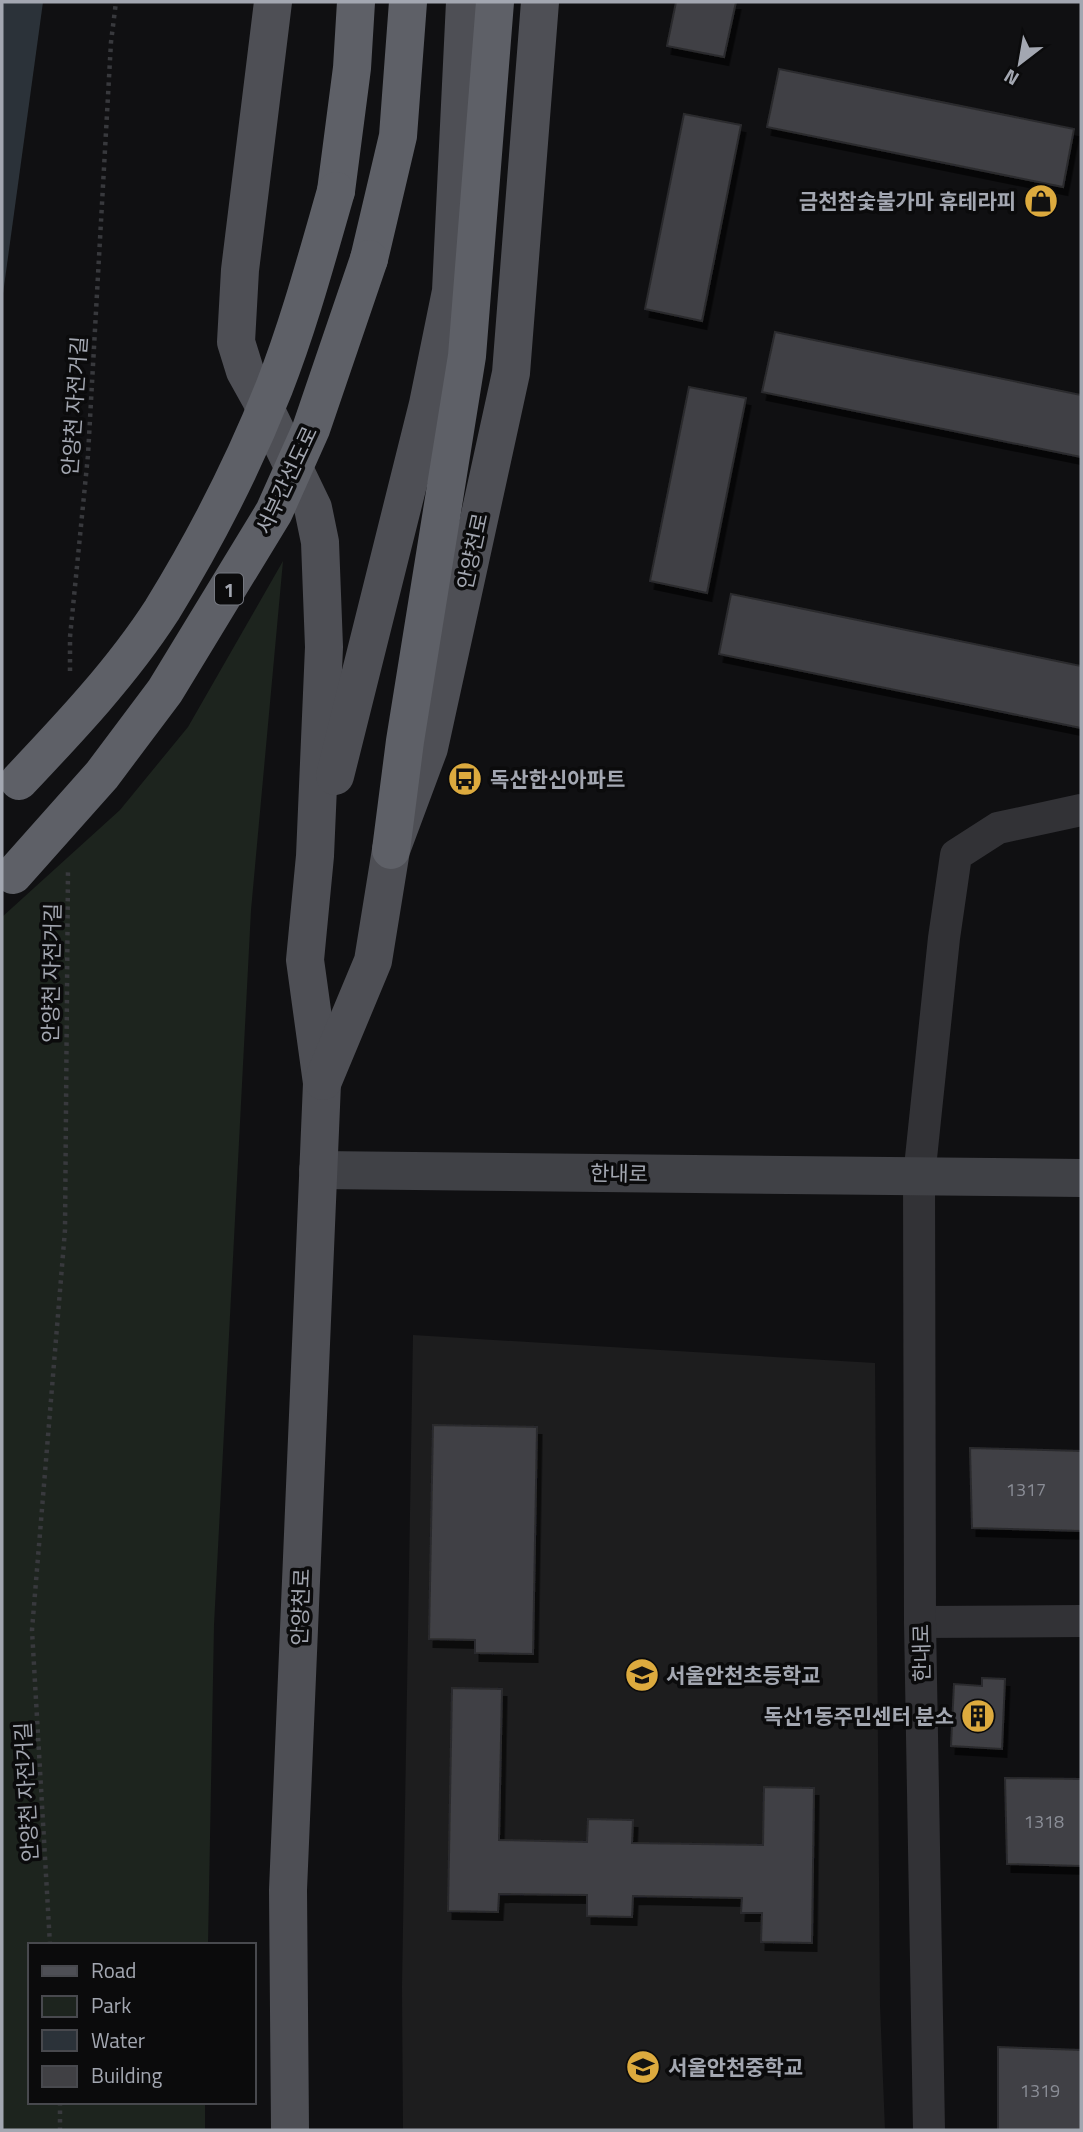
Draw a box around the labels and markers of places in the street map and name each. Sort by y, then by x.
shop icon: 금천참숯불가마 휴테라피 [1022,182,1060,220]
place label: 금천참숯불가마 휴테라피 [799,185,1016,217]
bus stop icon: 독산한신아파트 [446,760,484,798]
place label: 독산한신아파트 [490,763,625,795]
school or university icon: 서울안천초등학교 [623,1656,661,1694]
place label: 서울안천초등학교 [666,1659,821,1691]
building icon: 독산1동주민센터 분소 [959,1697,997,1735]
place label: 독산1동주민센터 분소 [764,1700,954,1732]
school or university icon: 서울안천중학교 [624,2048,662,2086]
place label: 서울안천중학교 [668,2051,803,2083]

